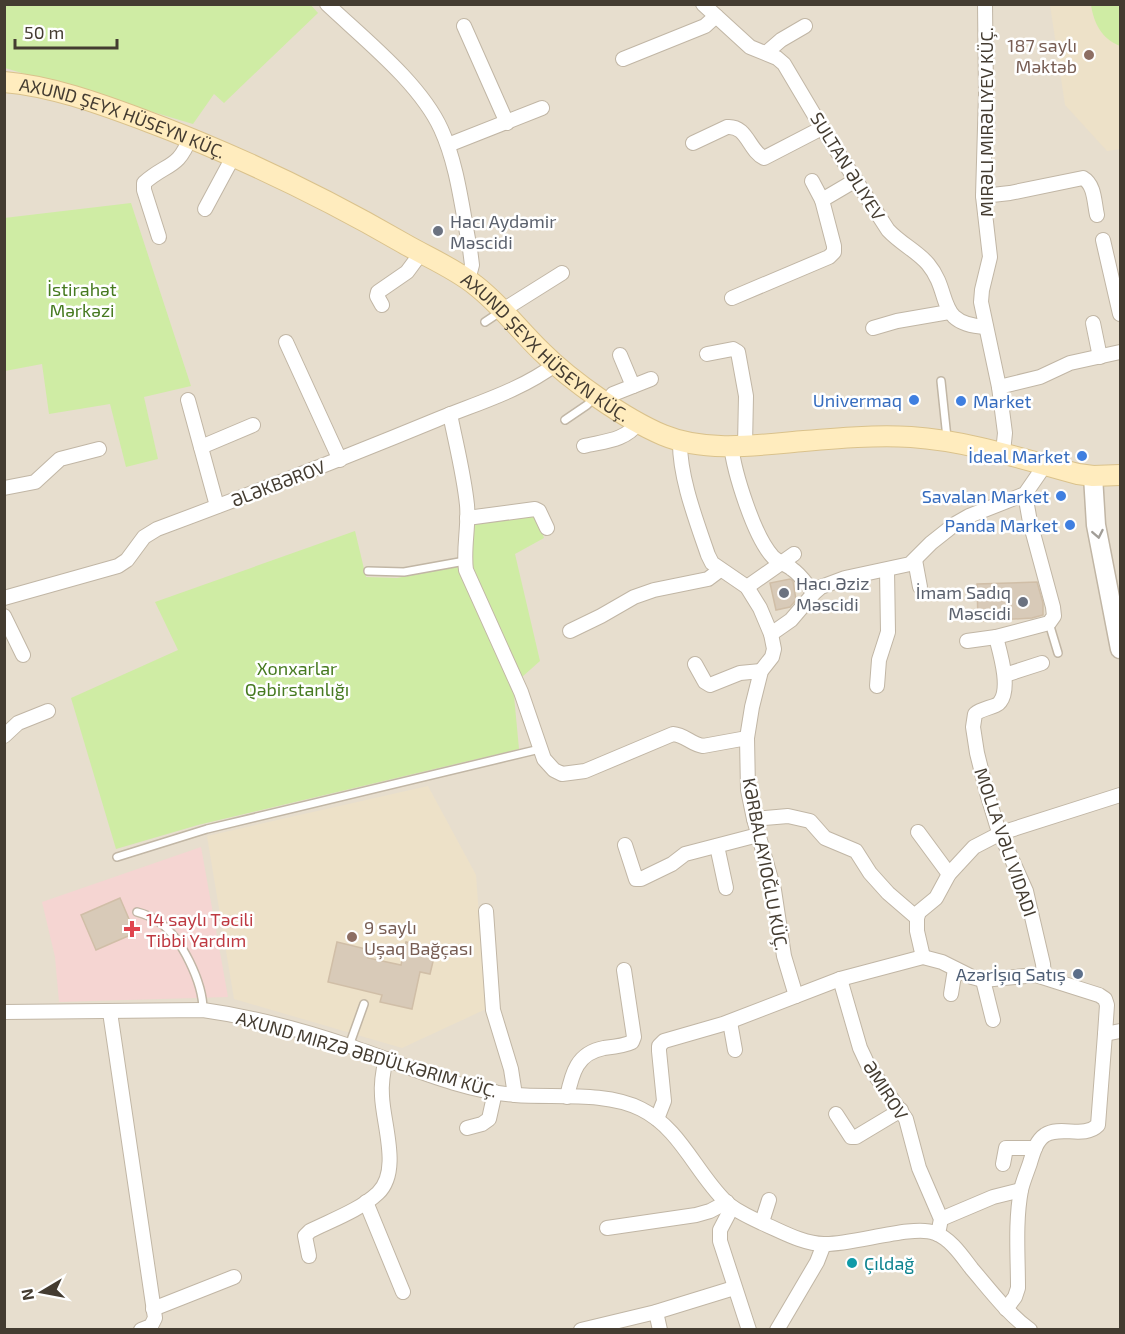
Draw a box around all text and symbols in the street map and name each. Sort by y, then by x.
scale bar [15,12,117,50]
text: 50 m [24,21,64,43]
street label: MIRƏLI MIRƏLIYEV KÜÇ. [975,27,998,217]
place label: 187 saylı Məktəb [1007,34,1077,77]
marker: 187 saylı Məktəb [1082,48,1096,62]
street label: AXUND ŞEYX HÜSEYN KÜÇ. [18,73,229,163]
street label: SULTAN ƏLIYEV [806,108,890,224]
place label: Hacı Aydəmir Məscidi [450,210,557,253]
marker: Hacı Aydəmir Məscidi [431,224,445,238]
street label: AXUND ŞEYX HÜSEYN KÜÇ. [457,268,633,426]
park label: İstirahət Mərkəzi [47,278,117,321]
place label: Univermaq [813,389,902,411]
place label: Market [973,390,1031,412]
marker: Univermaq [907,393,921,407]
marker: Market [954,394,968,408]
place label: İdeal Market [968,445,1070,467]
marker: İdeal Market [1075,449,1089,463]
street label: ƏLƏKBƏROV [228,455,328,511]
place label: Savalan Market [922,485,1049,507]
marker: Savalan Market [1054,489,1068,503]
place label: Panda Market [945,514,1058,536]
marker: Panda Market [1063,518,1077,532]
one-way arrow [1091,529,1104,539]
place label: Hacı Əziz Məscidi [796,572,869,615]
place label: İmam Sadıq Məscidi [916,581,1011,624]
marker: Hacı Əziz Məscidi [777,586,791,600]
marker: İmam Sadıq Məscidi [1016,595,1030,609]
park label: Xonxarlar Qəbirstanlığı [245,657,349,700]
street label: MOLLA VƏLI VIDADI [970,765,1042,919]
street label: KƏRBALAYIOĞLU KÜÇ. [738,776,794,952]
place label: 14 saylı Təcili Tibbi Yardım [146,908,253,951]
place label: 9 saylı Uşaq Bağçası [364,916,473,960]
marker: 14 saylı Təcili Tibbi Yardım [123,920,141,938]
marker: 9 saylı Uşaq Bağçası [345,930,359,944]
place label: Azərİşıq Satış [956,963,1066,986]
marker: Azərİşıq Satış [1071,967,1085,981]
street label: AXUND MIRZƏ ƏBDÜLKƏRIM KÜÇ. [234,1006,500,1103]
street label: ƏMIROV [859,1056,913,1124]
place label: Çıldağ [864,1252,914,1275]
marker: Çıldağ [845,1256,859,1270]
north arrow [12,1262,72,1322]
text: N [16,1287,37,1302]

